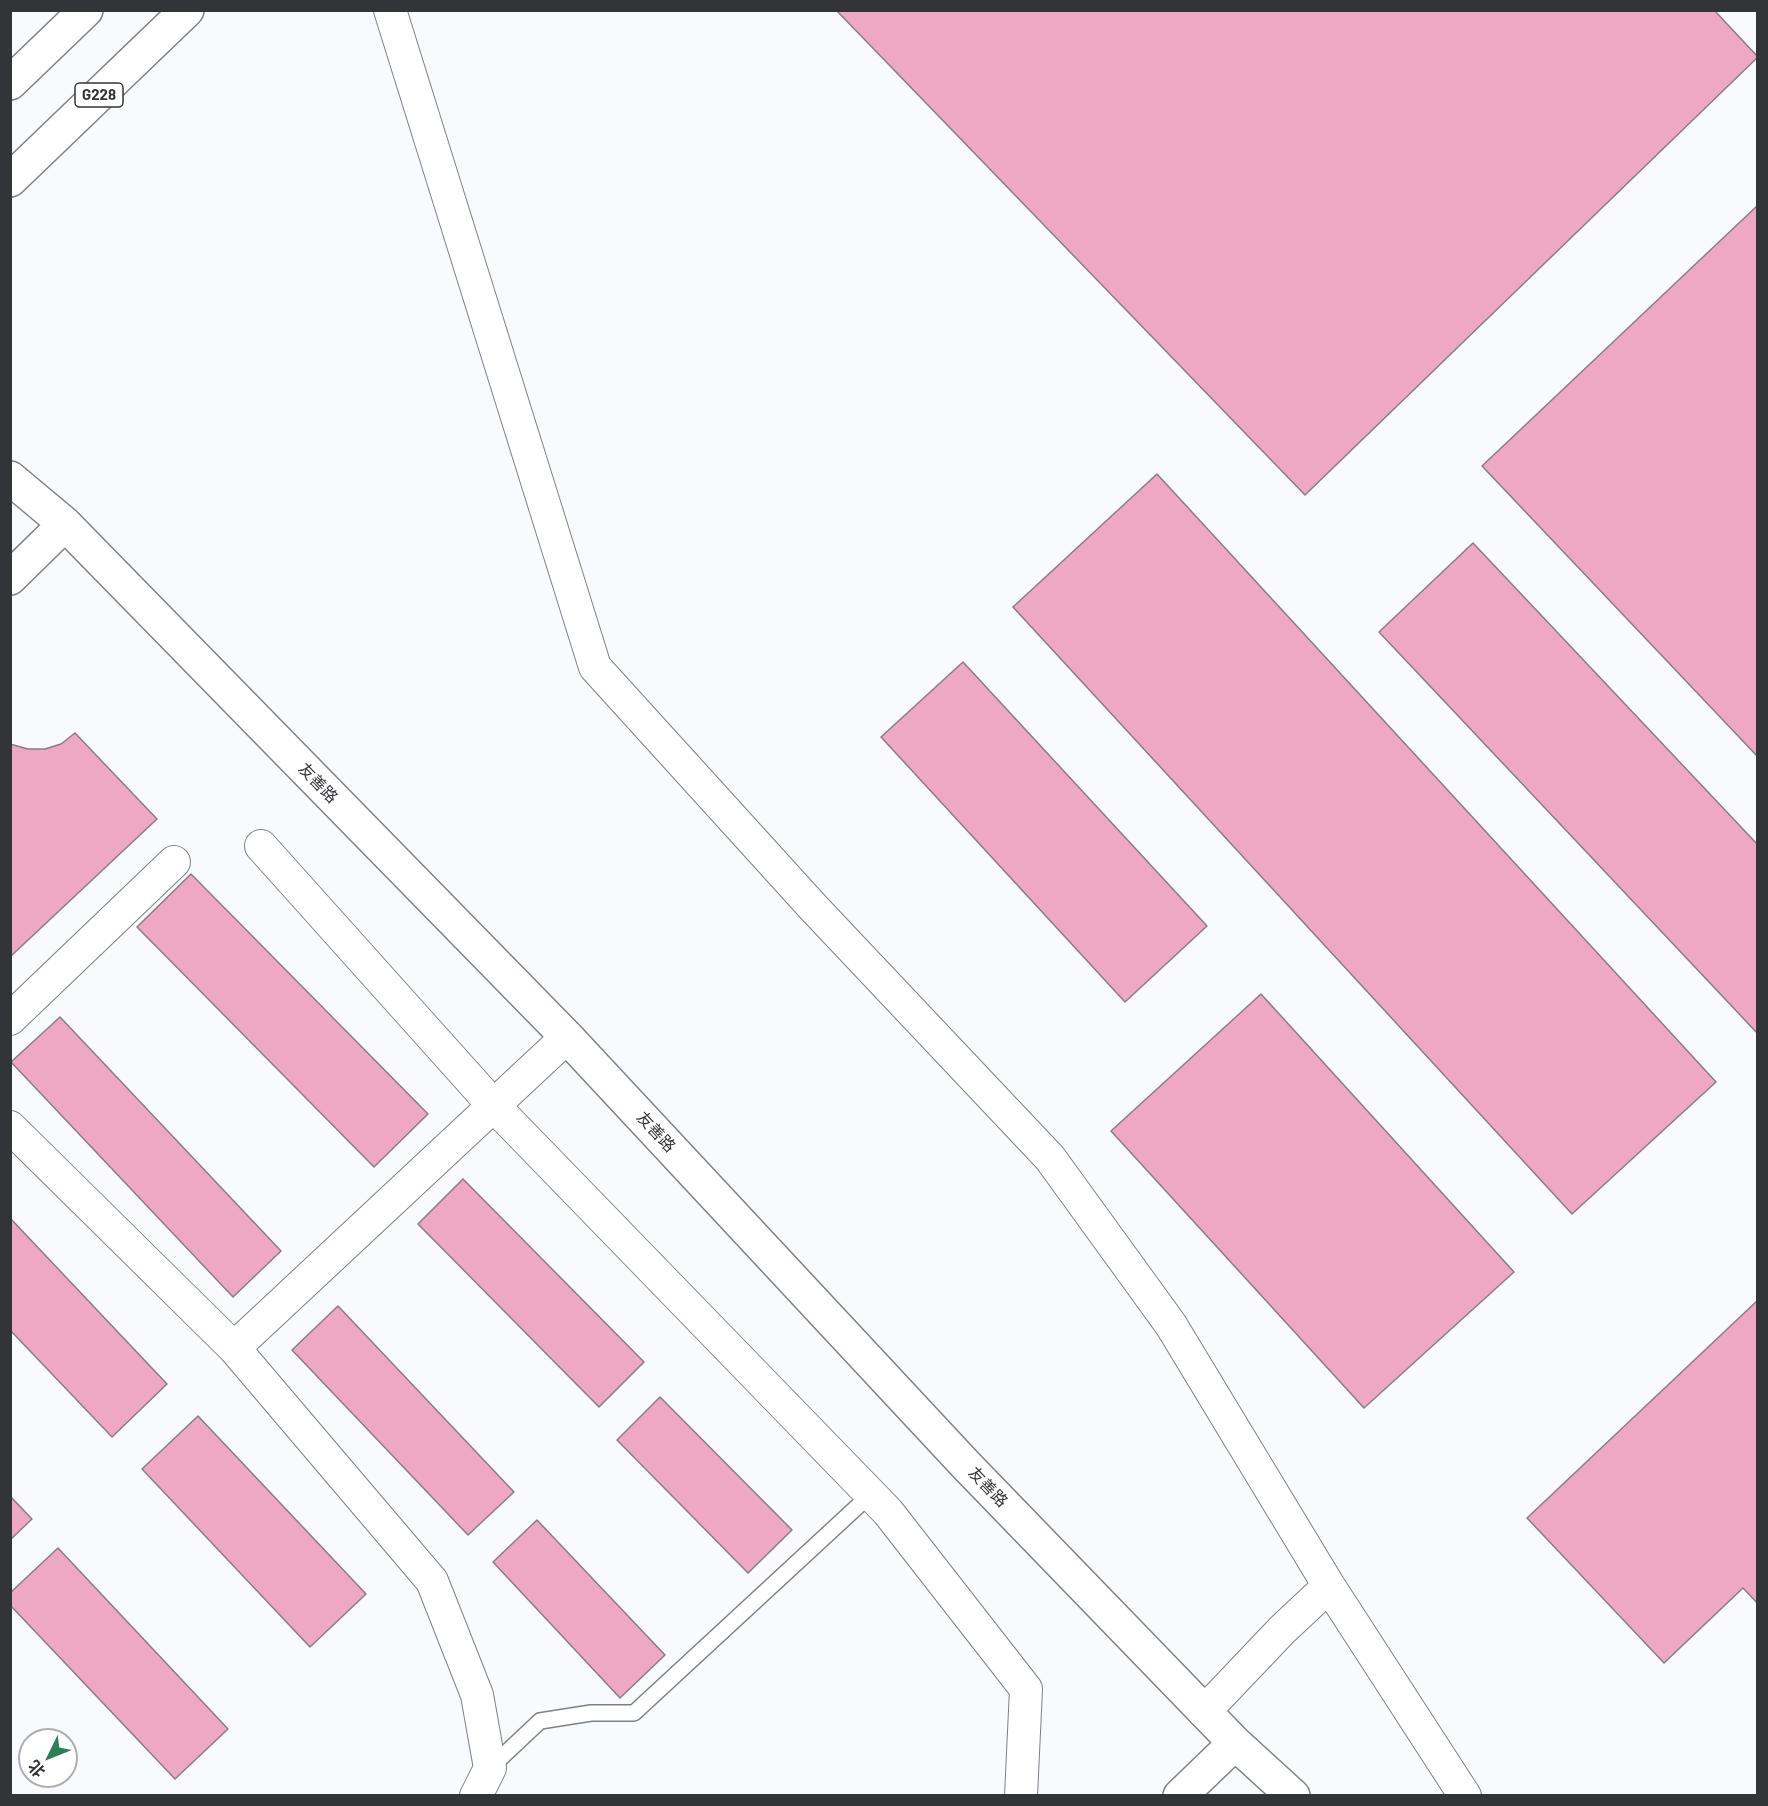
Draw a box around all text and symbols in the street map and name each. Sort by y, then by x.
road number: G228 [75,83,123,107]
street label: 友善路 [294,759,342,807]
street label: 友善路 [633,1108,679,1156]
street label: 友善路 [964,1463,1012,1511]
north arrow [18,1728,78,1788]
text: 北 [24,1757,48,1782]

